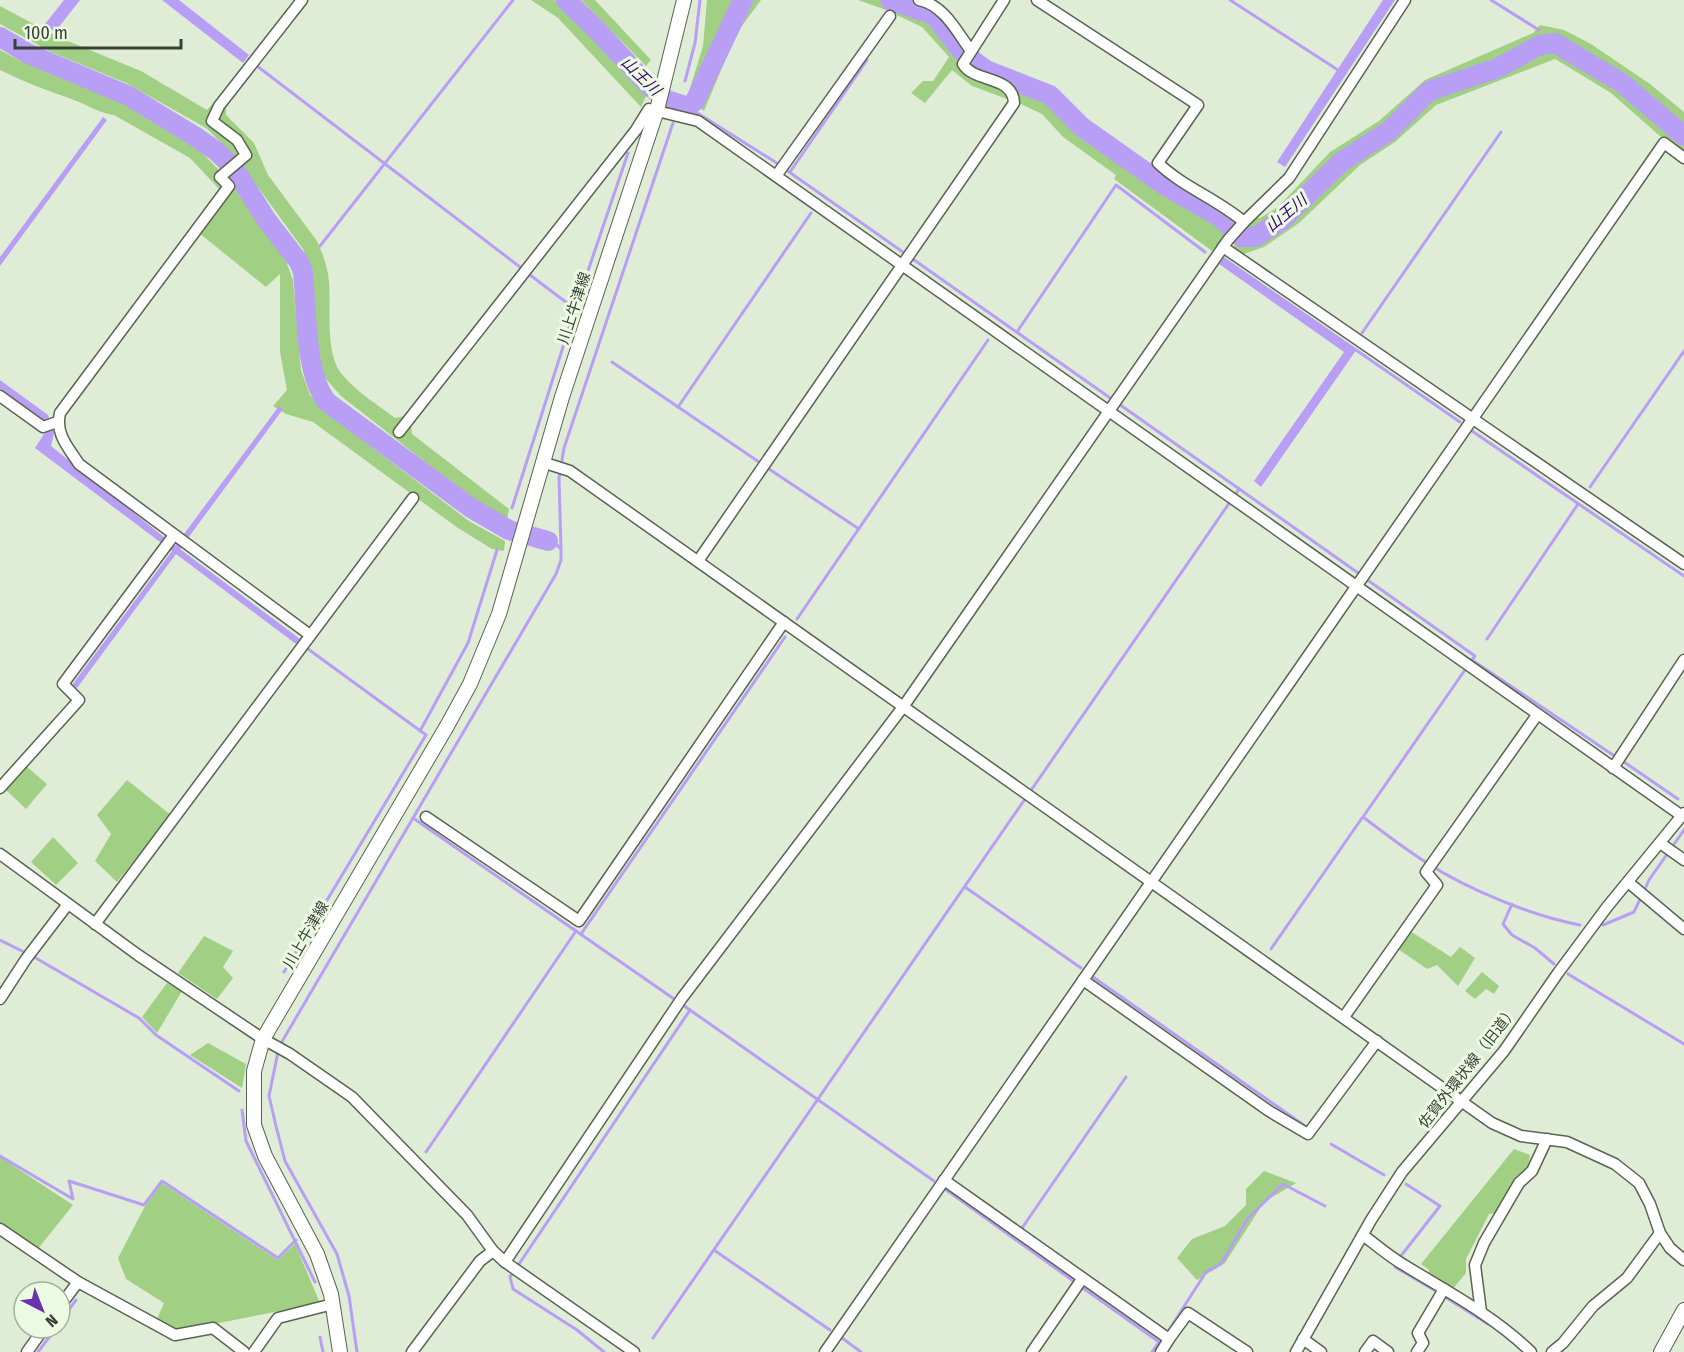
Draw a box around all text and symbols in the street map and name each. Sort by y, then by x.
scale bar [15,12,182,50]
text: 100 m [24,22,68,44]
water label: 山王川 [617,52,666,101]
water label: 山王川 [1262,189,1312,236]
street label: 川上牛津線 [554,270,594,346]
street label: 川上牛津線 [279,898,333,972]
street label: 佐賀外環状線（旧道） [1415,1002,1521,1132]
north arrow [12,1280,72,1340]
text: N [42,1311,62,1331]

